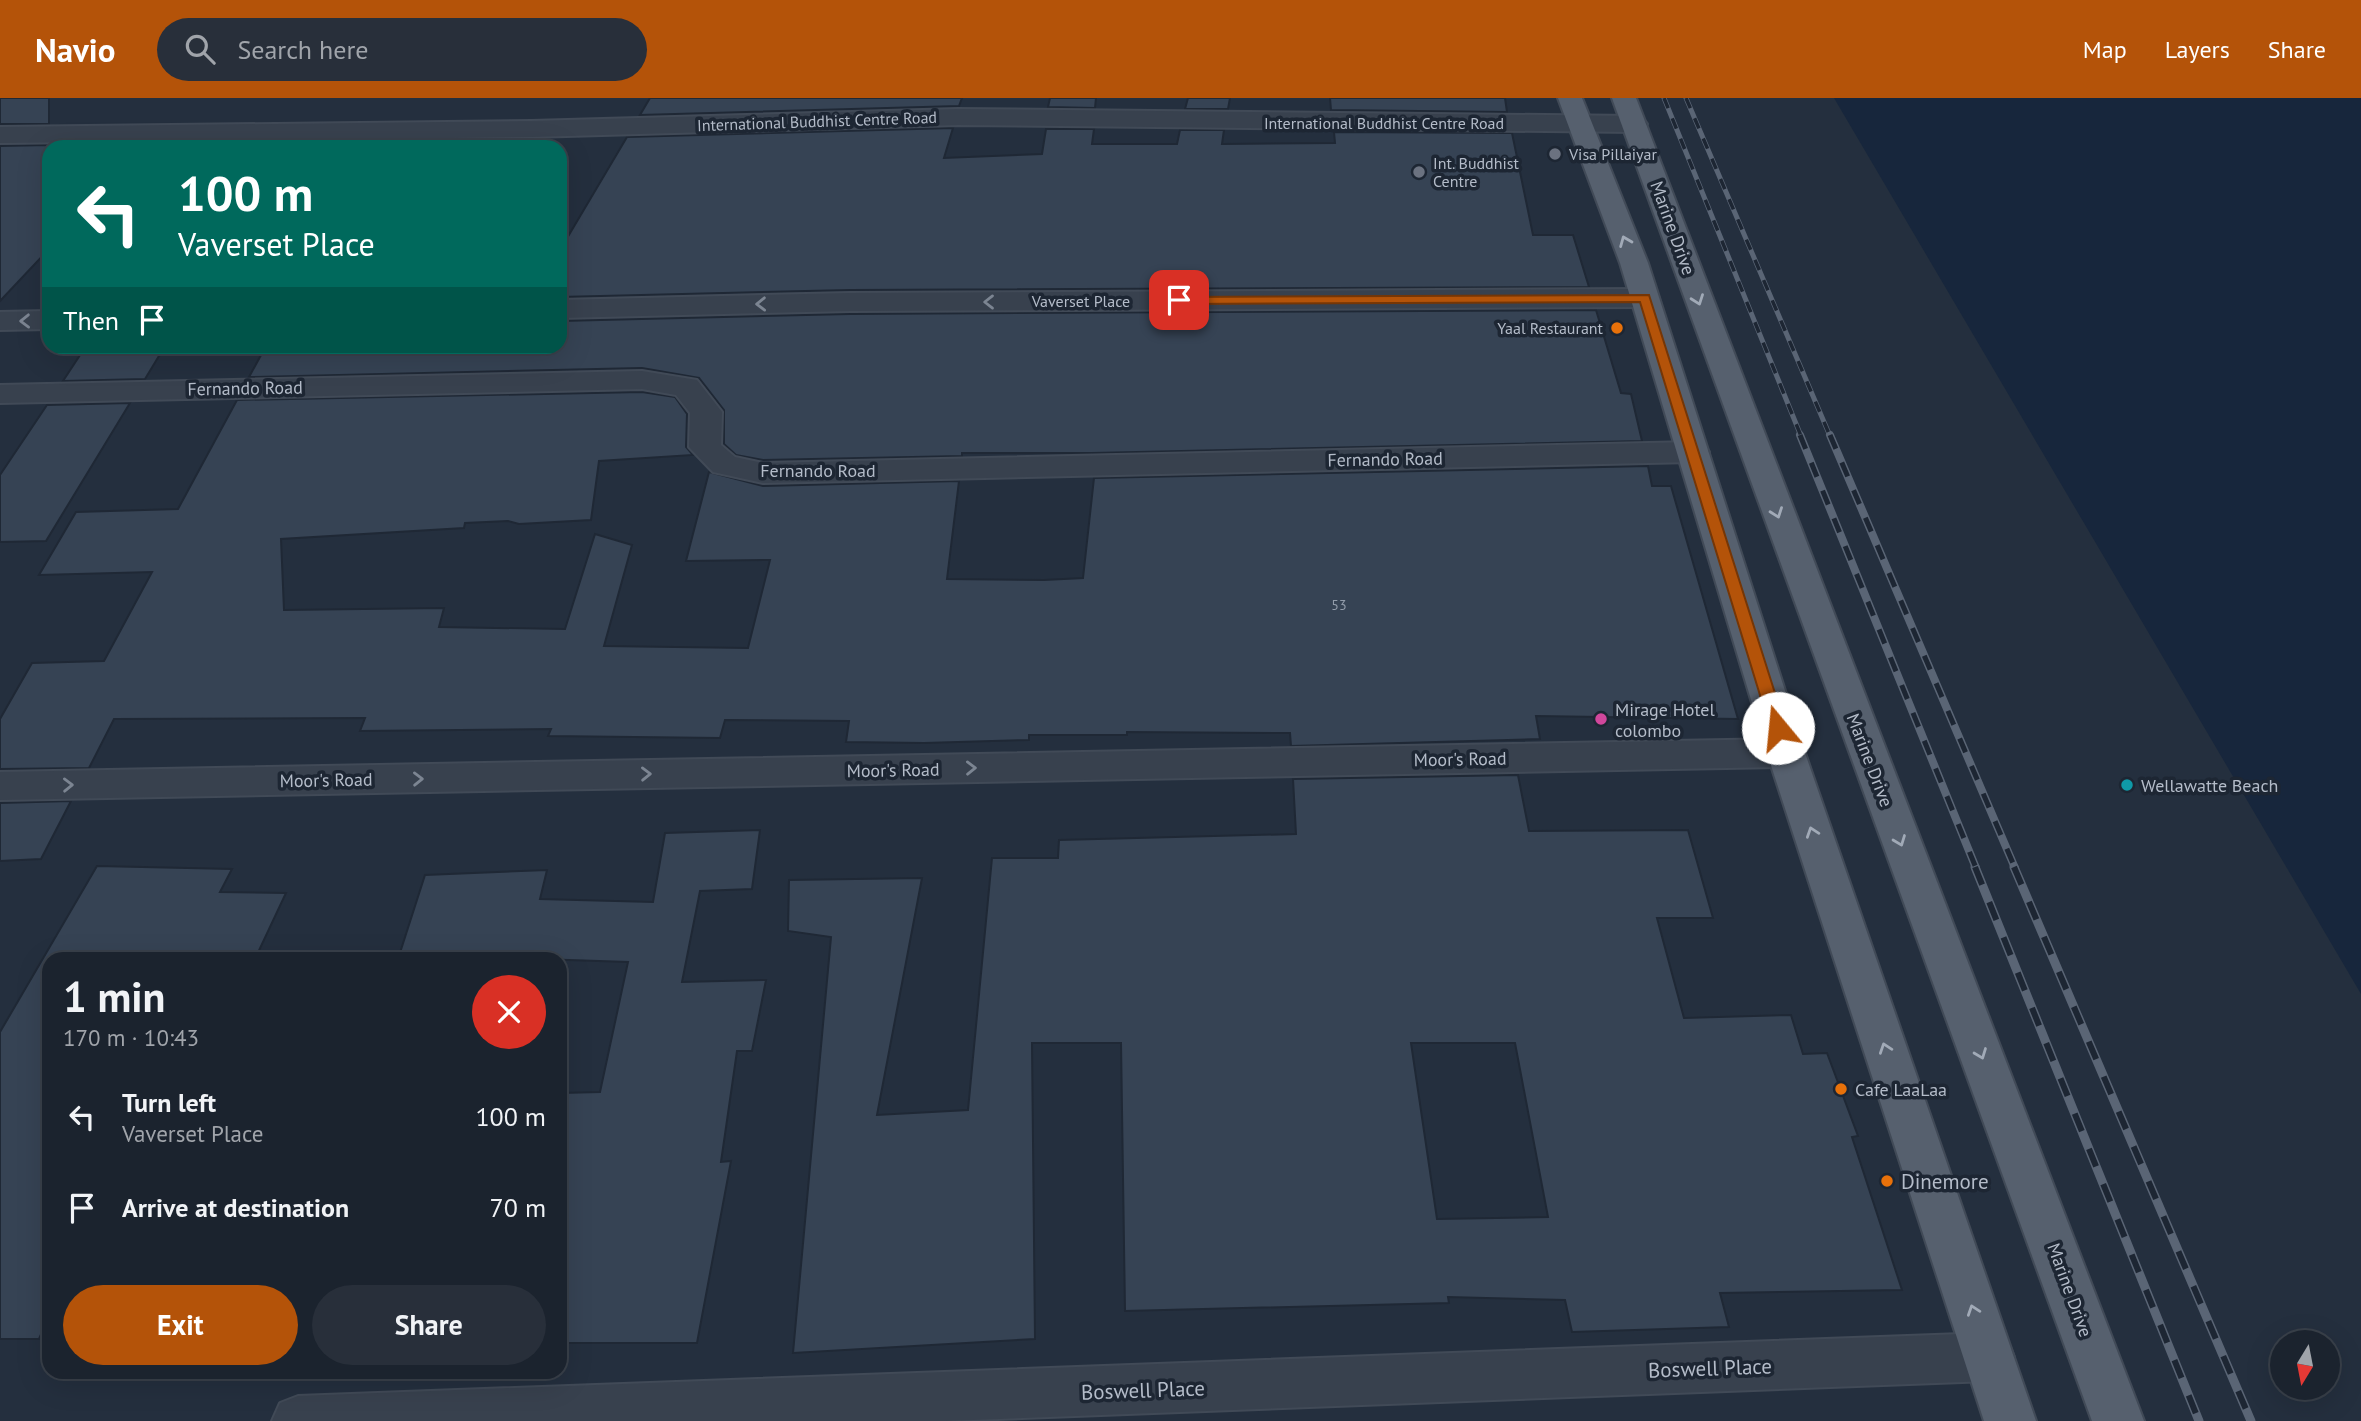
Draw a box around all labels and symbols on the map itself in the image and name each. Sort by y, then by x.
street label: International Buddhist Centre Road [697,107,937,135]
street label: International Buddhist Centre Road [1264,113,1504,133]
place label: Visa Pillaiyar [1568,144,1658,164]
marker: Visa Pillaiyar [1547,146,1563,162]
place label: Int. Buddhist Centre [1433,153,1519,191]
marker: Int. Buddhist Centre [1411,164,1427,180]
street label: Marine Drive [1645,178,1701,278]
one-way arrow [1620,236,1634,248]
pin [1149,270,1209,330]
street label: Vaverset Place [1031,291,1130,311]
one-way arrow [1690,293,1704,305]
one-way arrow [983,294,994,309]
one-way arrow [756,297,767,312]
one-way arrow [19,313,30,328]
place label: Yaal Restaurant [1497,318,1604,338]
marker: Yaal Restaurant [1609,320,1625,336]
street label: Fernando Road [187,375,303,401]
street label: Fernando Road [1327,446,1443,472]
street label: Fernando Road [760,459,876,482]
one-way arrow [1769,507,1783,519]
house number: 53 [1331,596,1347,614]
position arrow [1741,691,1815,765]
place label: Mirage Hotel colombo [1615,698,1716,742]
street label: Marine Drive [1842,710,1898,810]
marker: Mirage Hotel colombo [1593,711,1609,727]
street label: Moor's Road [1413,747,1507,771]
street label: Moor's Road [846,758,940,782]
one-way arrow [966,761,977,776]
one-way arrow [640,767,651,782]
street label: Moor's Road [279,768,373,792]
one-way arrow [413,771,424,786]
place label: Wellawatte Beach [2141,774,2278,797]
one-way arrow [63,777,74,793]
marker: Wellawatte Beach [2119,777,2135,793]
one-way arrow [1806,826,1820,839]
one-way arrow [1892,834,1906,846]
one-way arrow [1879,1042,1893,1054]
one-way arrow [1972,1047,1986,1059]
place label: Cafe LaaLaa [1855,1078,1947,1101]
marker: Cafe LaaLaa [1833,1081,1849,1097]
place label: Dinemore [1901,1168,1989,1195]
marker: Dinemore [1879,1173,1895,1189]
street label: Marine Drive [2042,1240,2098,1340]
one-way arrow [1967,1304,1981,1316]
north arrow [2270,1330,2340,1400]
street label: Boswell Place [1648,1352,1772,1384]
street label: Boswell Place [1081,1374,1205,1406]

